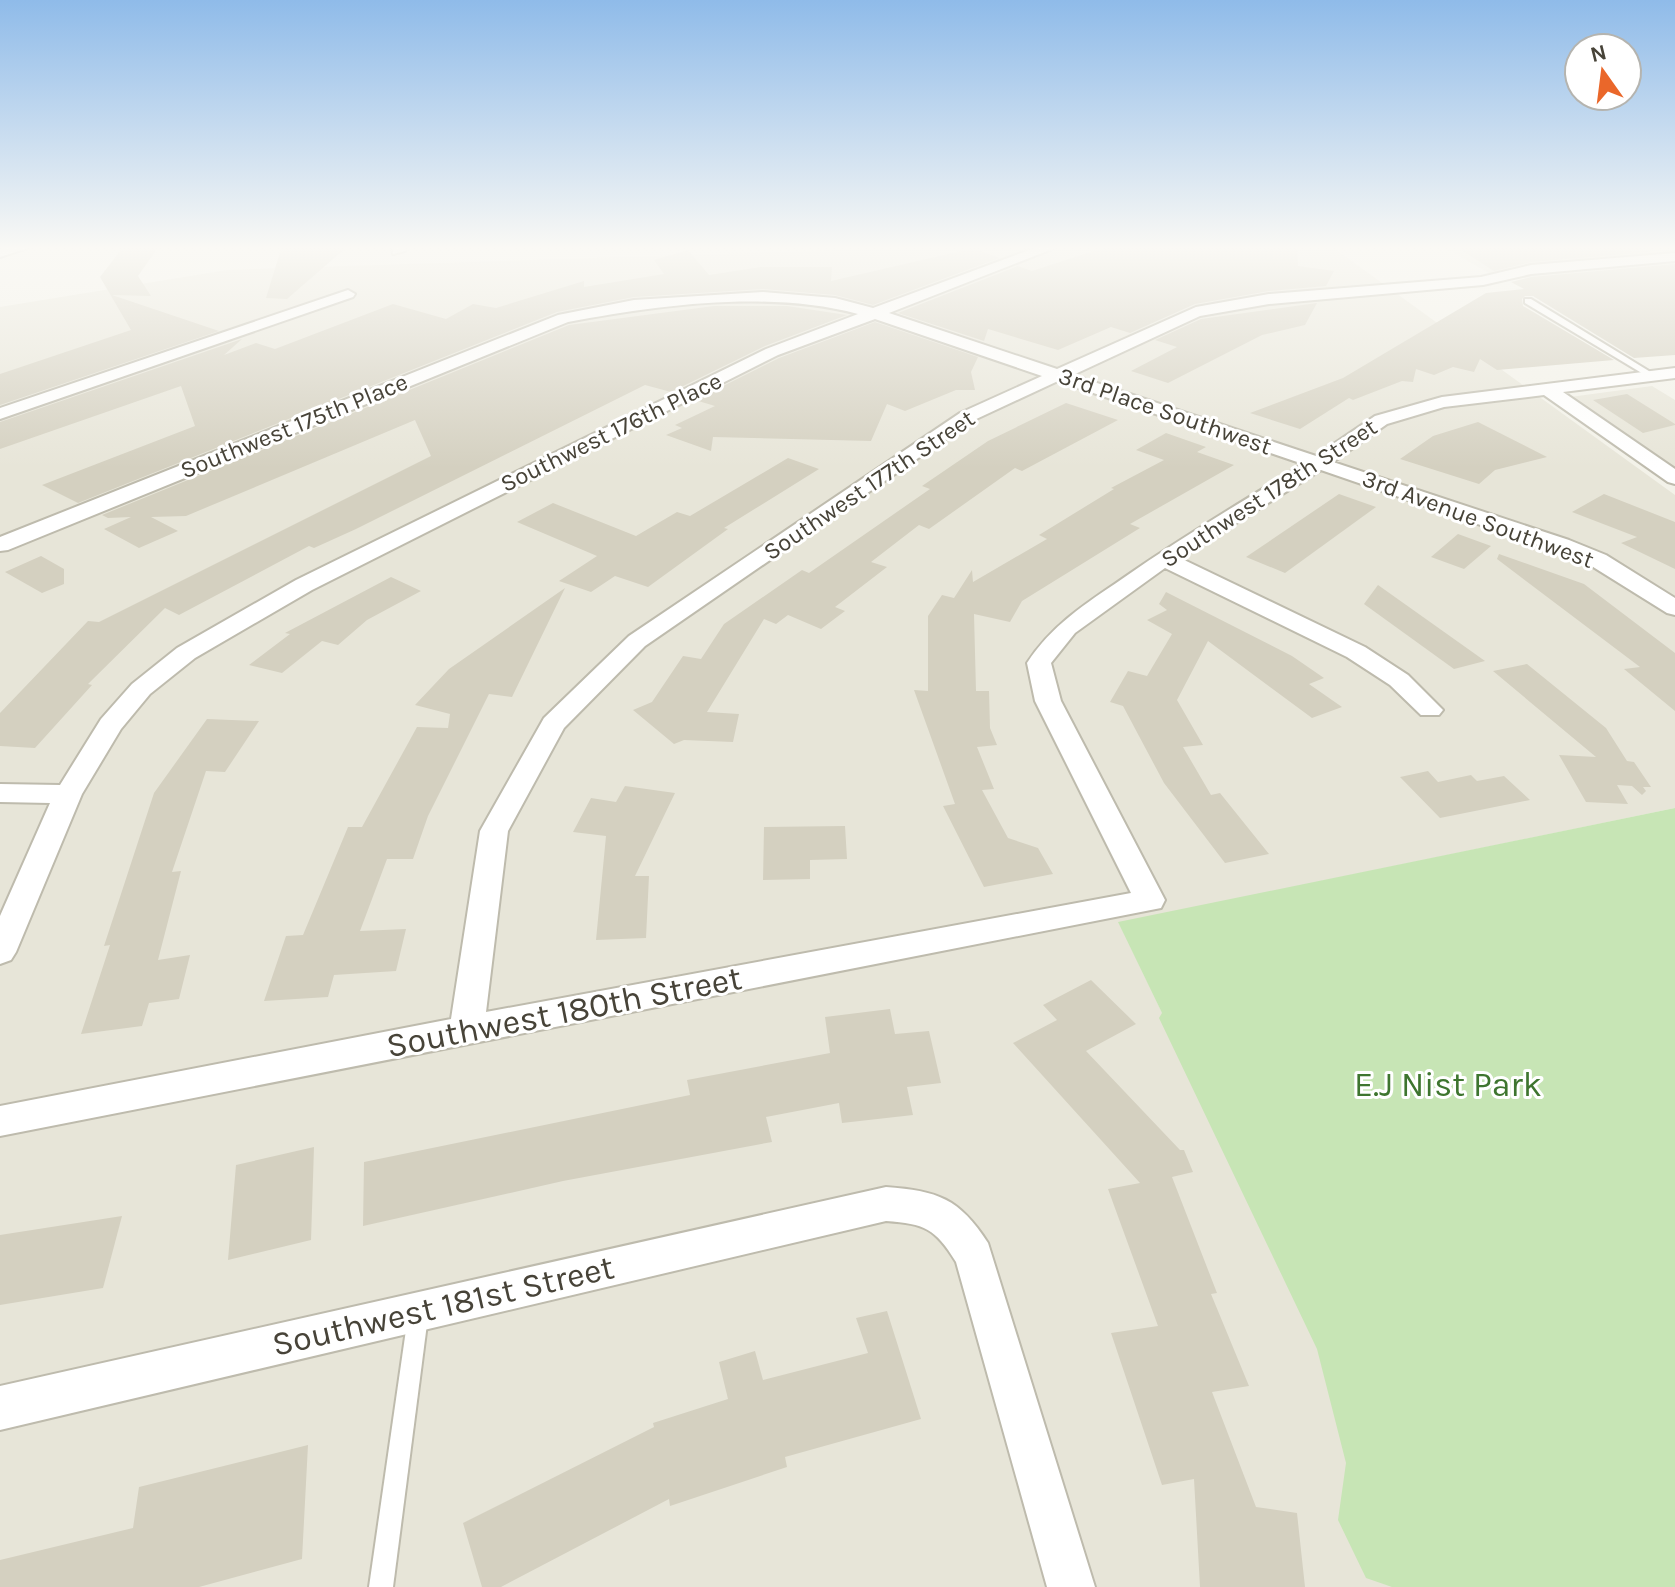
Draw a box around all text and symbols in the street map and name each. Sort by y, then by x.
north arrow [1563,32,1643,112]
text: N [1588,39,1609,68]
street label: 3rd Place Southwest [1055,361,1275,461]
street label: Southwest 176th Place [496,366,726,498]
street label: Southwest 175th Place [176,368,412,484]
street label: Southwest 177th Street [758,404,980,566]
street label: Southwest 178th Street [1156,413,1382,573]
street label: 3rd Avenue Southwest [1358,464,1598,574]
street label: Southwest 180th Street [383,958,745,1066]
park label: E.J Nist Park [1354,1065,1542,1105]
street label: Southwest 181st Street [268,1247,618,1365]

